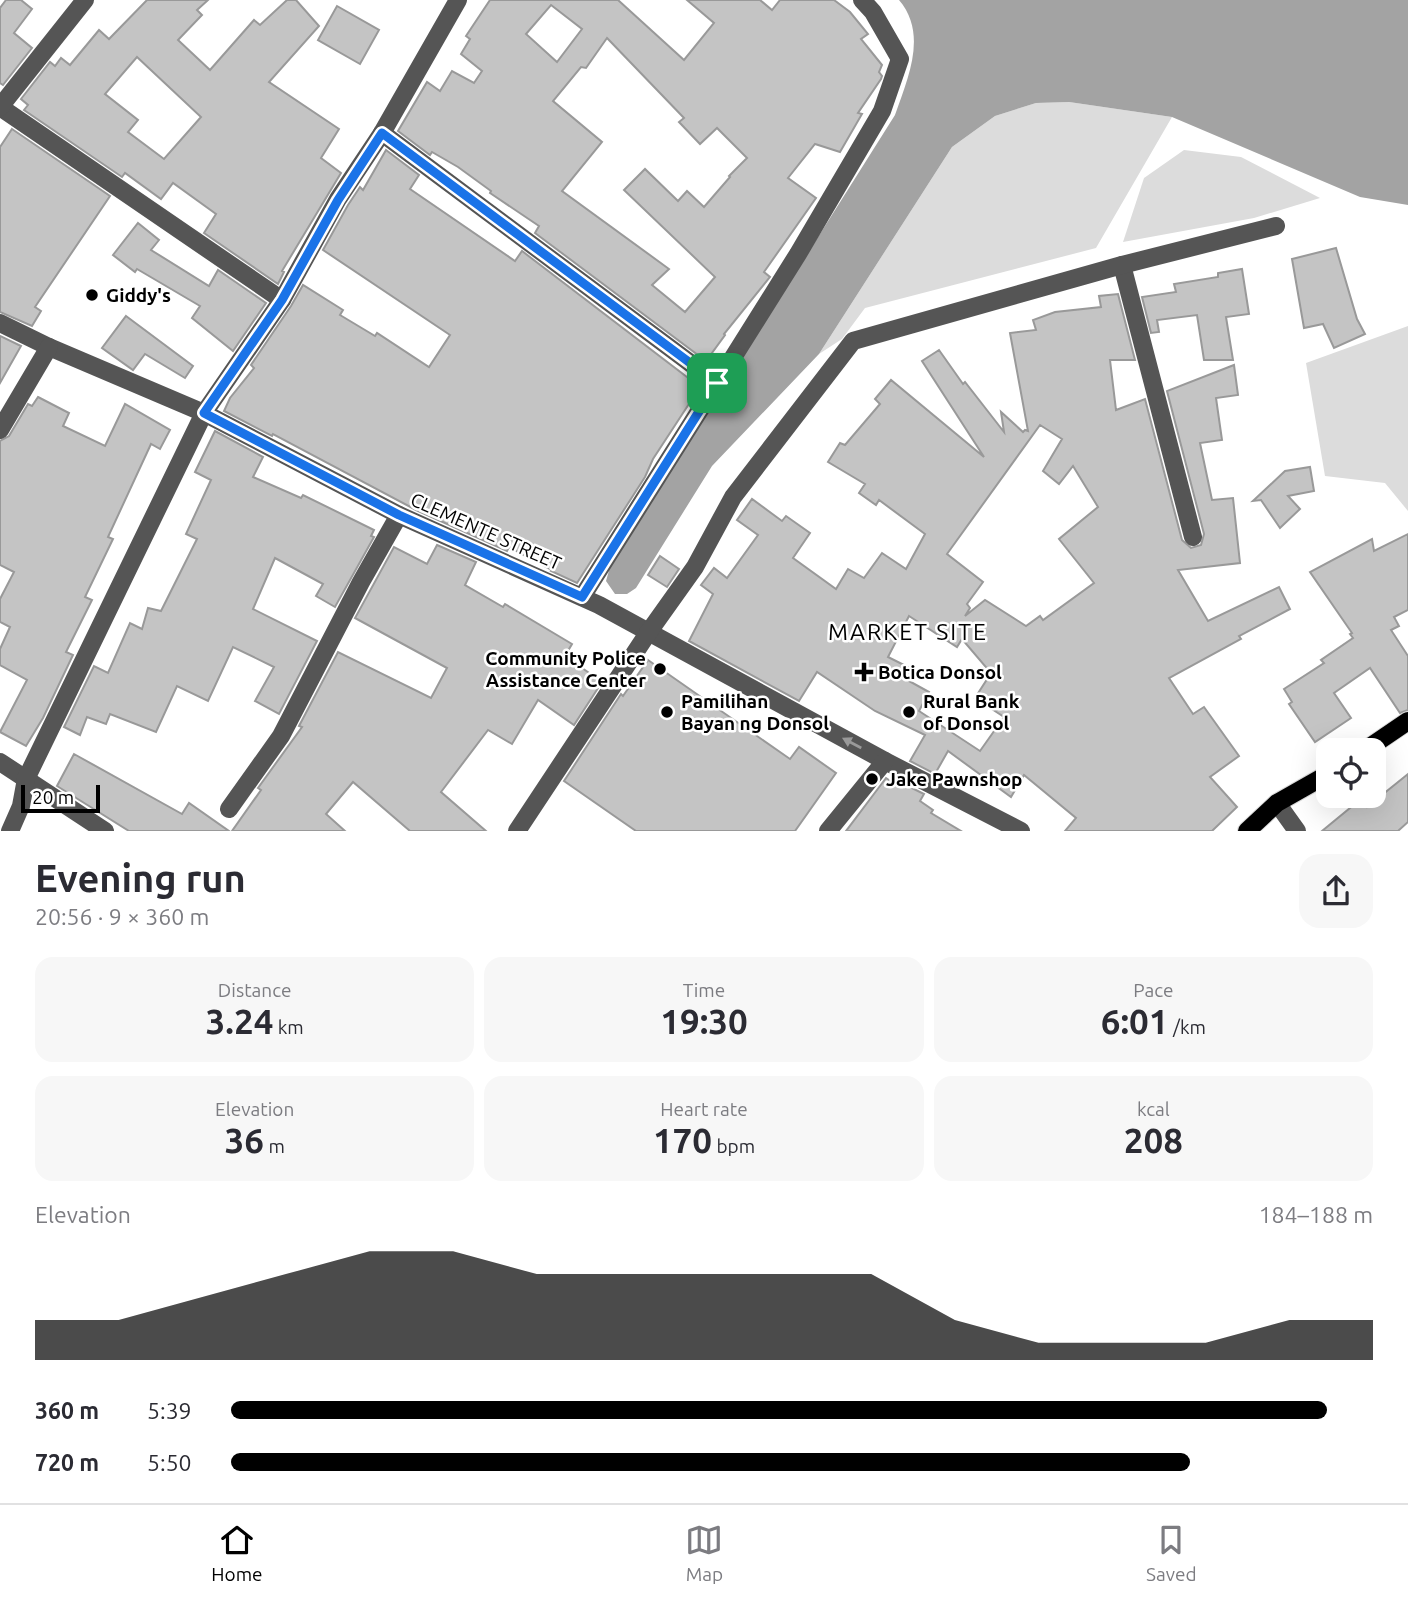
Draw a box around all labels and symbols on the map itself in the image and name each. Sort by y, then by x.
place label: Giddy's [106,284,171,306]
marker: Giddy's [84,287,100,303]
pin [687,353,747,413]
street label: CLEMENTE STREET [407,488,565,574]
district label: MARKET SITE [828,619,988,644]
place label: Community Police Assistance Center [485,647,646,691]
marker: Community Police Assistance Center [652,661,668,677]
place label: Botica Donsol [878,661,1002,683]
marker: Botica Donsol [856,664,872,680]
place label: Pamilihan Bayan ng Donsol [681,690,829,734]
place label: Rural Bank of Donsol [923,690,1020,734]
marker: Pamilihan Bayan ng Donsol [659,704,675,720]
marker: Rural Bank of Donsol [901,704,917,720]
one-way arrow [842,737,862,749]
place label: Jake Pawnshop [886,768,1022,790]
marker: Jake Pawnshop [864,771,880,787]
scale bar [21,782,100,814]

